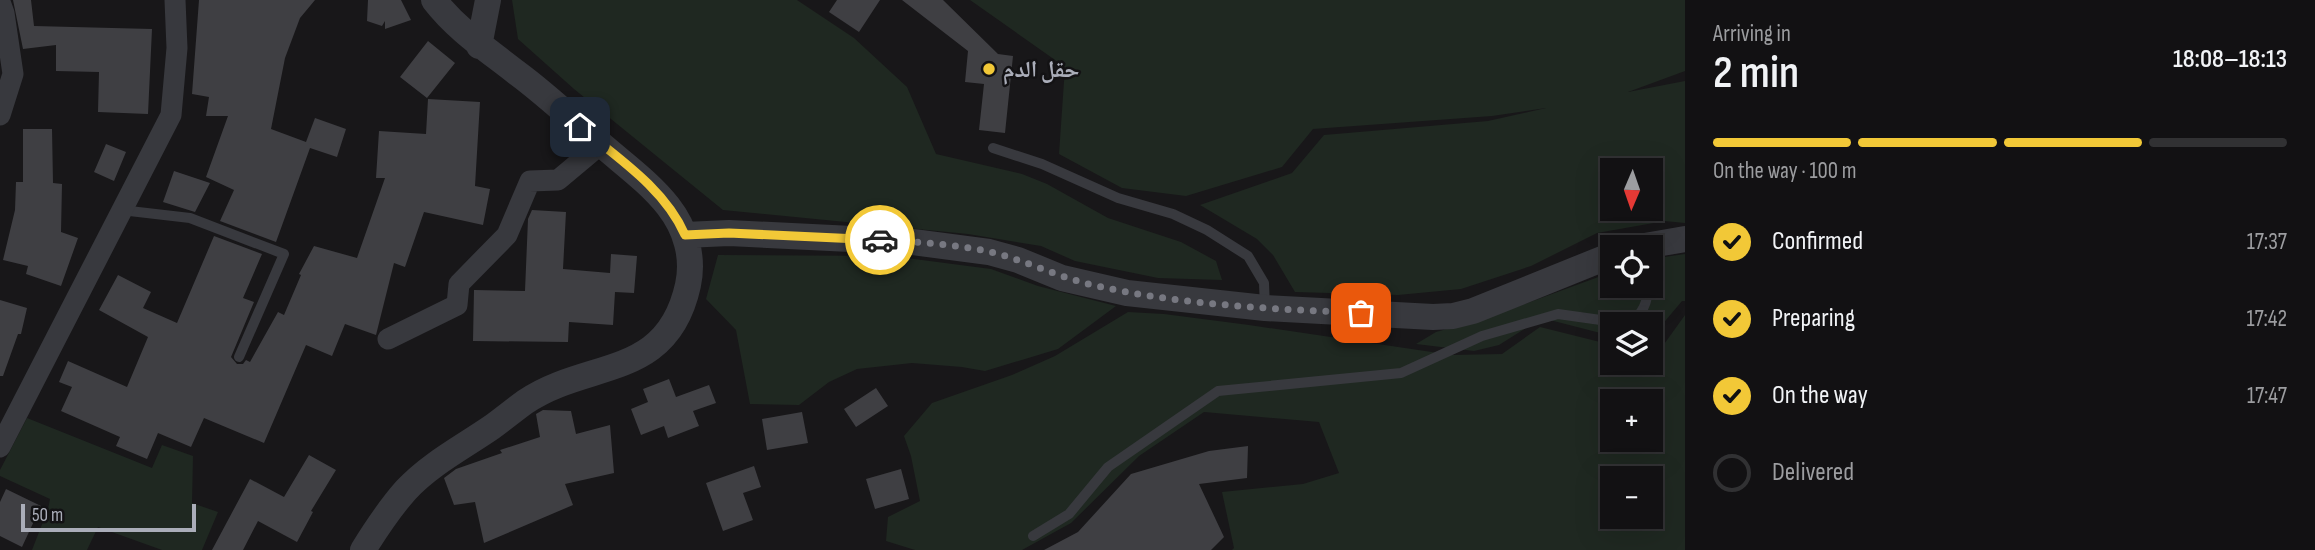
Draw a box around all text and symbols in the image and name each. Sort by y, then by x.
text: Arriving in [1713,20,1791,48]
text: 18:08–18:13 [2173,44,2287,75]
text: 2 min [1713,46,1799,101]
place label: حقل الدم [1003,56,1079,85]
marker: حقل الدم [981,61,997,77]
pin [550,97,610,157]
icon: home [561,108,599,146]
text: On the way · 100 m [1713,157,1857,185]
north arrow [1600,158,1662,220]
map controls [1600,158,1663,529]
courier [845,205,915,275]
icon: car [861,221,899,259]
icon: check [1713,223,1751,261]
text: Confirmed [1772,226,1863,257]
text: 17:37 [2247,228,2287,256]
button: locate [1600,235,1663,298]
pin [1331,283,1391,343]
icon: bag [1342,294,1380,332]
icon: check [1713,300,1751,338]
text: Preparing [1772,303,1855,334]
text: 17:42 [2246,305,2287,333]
button: layers [1600,312,1663,375]
icon: check [1713,377,1751,415]
text: On the way [1772,380,1868,411]
text: 17:47 [2247,382,2287,410]
button: + [1600,389,1663,452]
text: Delivered [1772,457,1854,488]
button: − [1600,466,1663,529]
scale bar [21,501,196,533]
text: 50 m [32,504,63,527]

